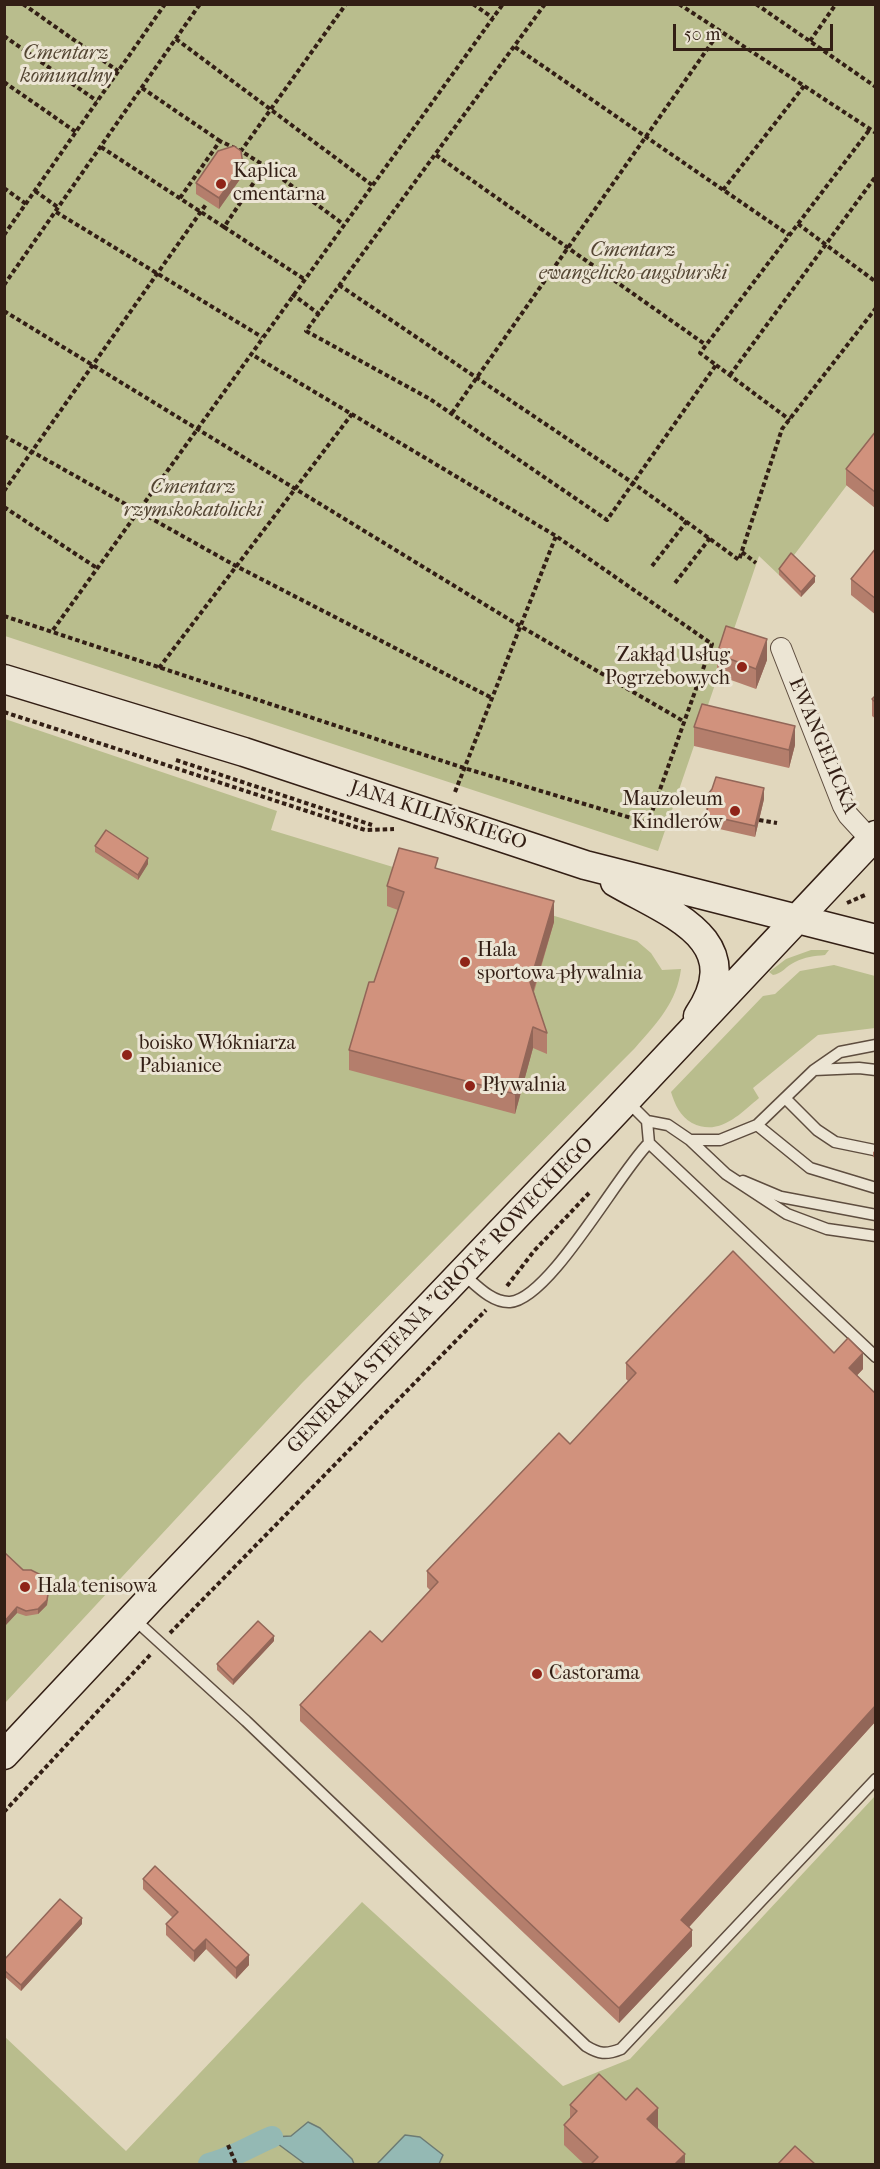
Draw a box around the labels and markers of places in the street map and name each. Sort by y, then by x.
place label: Kaplica cmentarna [233,160,325,207]
marker: Kaplica cmentarna [214,177,228,191]
place label: Zakłąd Usług Pogrzebowych [605,644,730,691]
marker: Zakłąd Usług Pogrzebowych [735,660,749,674]
place label: Mauzoleum Kindlerów [622,788,723,835]
marker: Mauzoleum Kindlerów [728,804,742,818]
place label: Hala sportowa-pływalnia [477,939,642,986]
marker: Hala sportowa-pływalnia [458,955,472,969]
place label: boisko Włókniarza Pabianice [139,1032,296,1079]
marker: boisko Włókniarza Pabianice [120,1048,134,1062]
place label: Pływalnia [482,1074,566,1098]
marker: Pływalnia [463,1079,477,1093]
place label: Hala tenisowa [37,1575,157,1599]
marker: Hala tenisowa [18,1580,32,1594]
place label: Castorama [549,1662,640,1686]
marker: Castorama [530,1667,544,1681]

